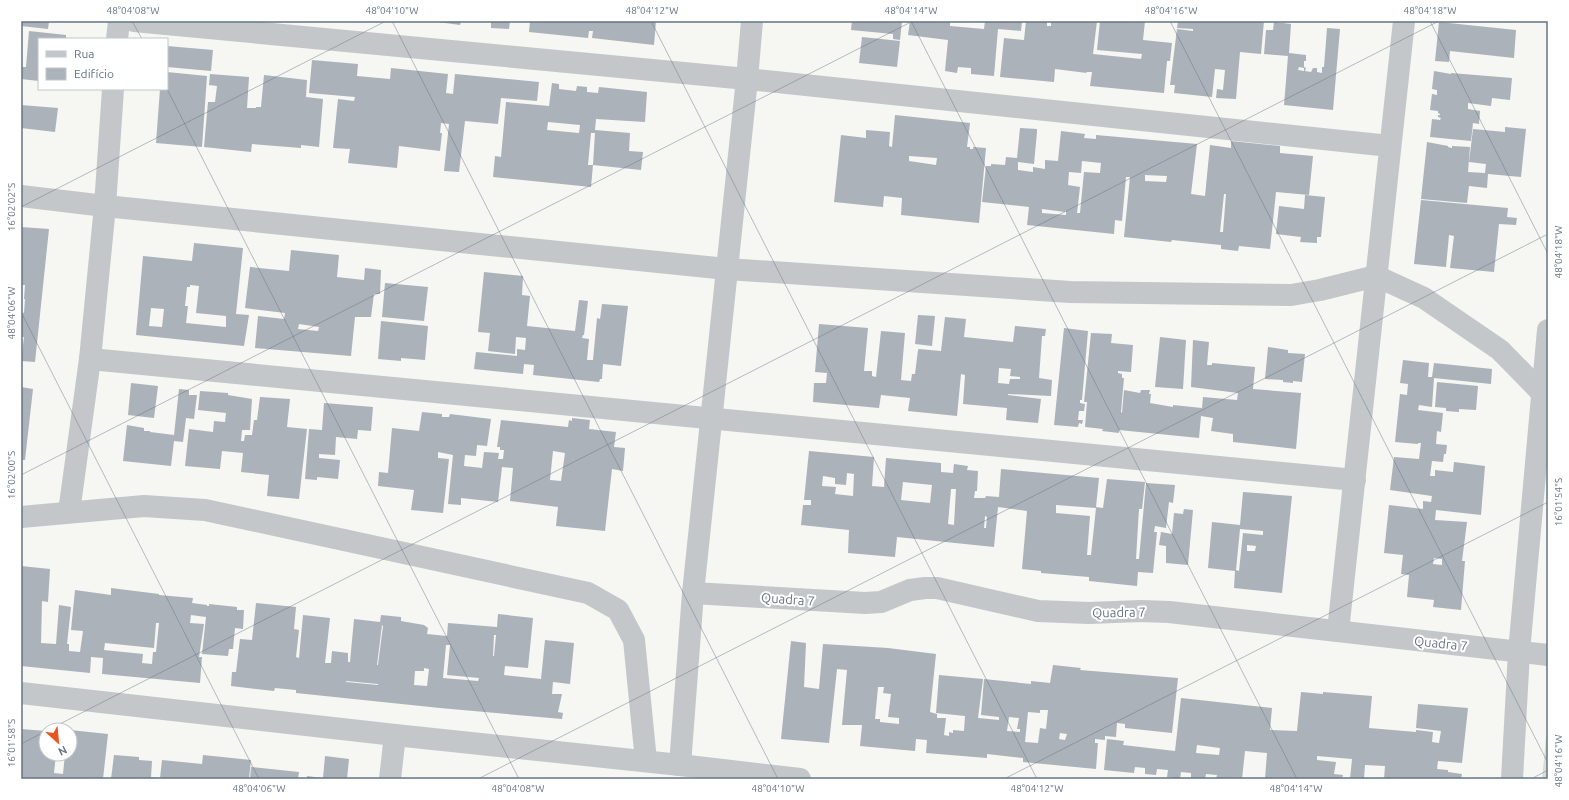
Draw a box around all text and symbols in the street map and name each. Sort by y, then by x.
text: 48°04'08"W [107,5,159,16]
text: 48°04'10"W [366,5,418,16]
text: 48°04'12"W [626,5,678,16]
text: 48°04'14"W [885,5,937,16]
text: 48°04'16"W [1145,5,1197,16]
text: 48°04'18"W [1404,5,1456,16]
legend [38,38,168,90]
text: Rua [74,47,95,60]
text: Edifício [74,67,114,80]
text: 16°02'02"S [6,183,17,231]
text: 48°04'18"W [1553,226,1564,278]
text: 48°04'06"W [6,287,17,339]
text: 16°02'00"S [6,451,17,499]
text: 16°01'54"S [1553,478,1564,526]
street label: Quadra 7 [761,590,815,609]
street label: Quadra 7 [1092,605,1146,620]
street label: Quadra 7 [1413,633,1468,654]
text: 16°01'58"S [6,719,17,767]
north arrow [38,722,78,762]
text: 48°04'16"W [1553,735,1564,787]
text: N [56,744,69,758]
text: 48°04'06"W [233,783,285,794]
text: 48°04'08"W [492,783,544,794]
text: 48°04'10"W [752,783,804,794]
text: 48°04'12"W [1011,783,1063,794]
text: 48°04'14"W [1270,783,1322,794]

